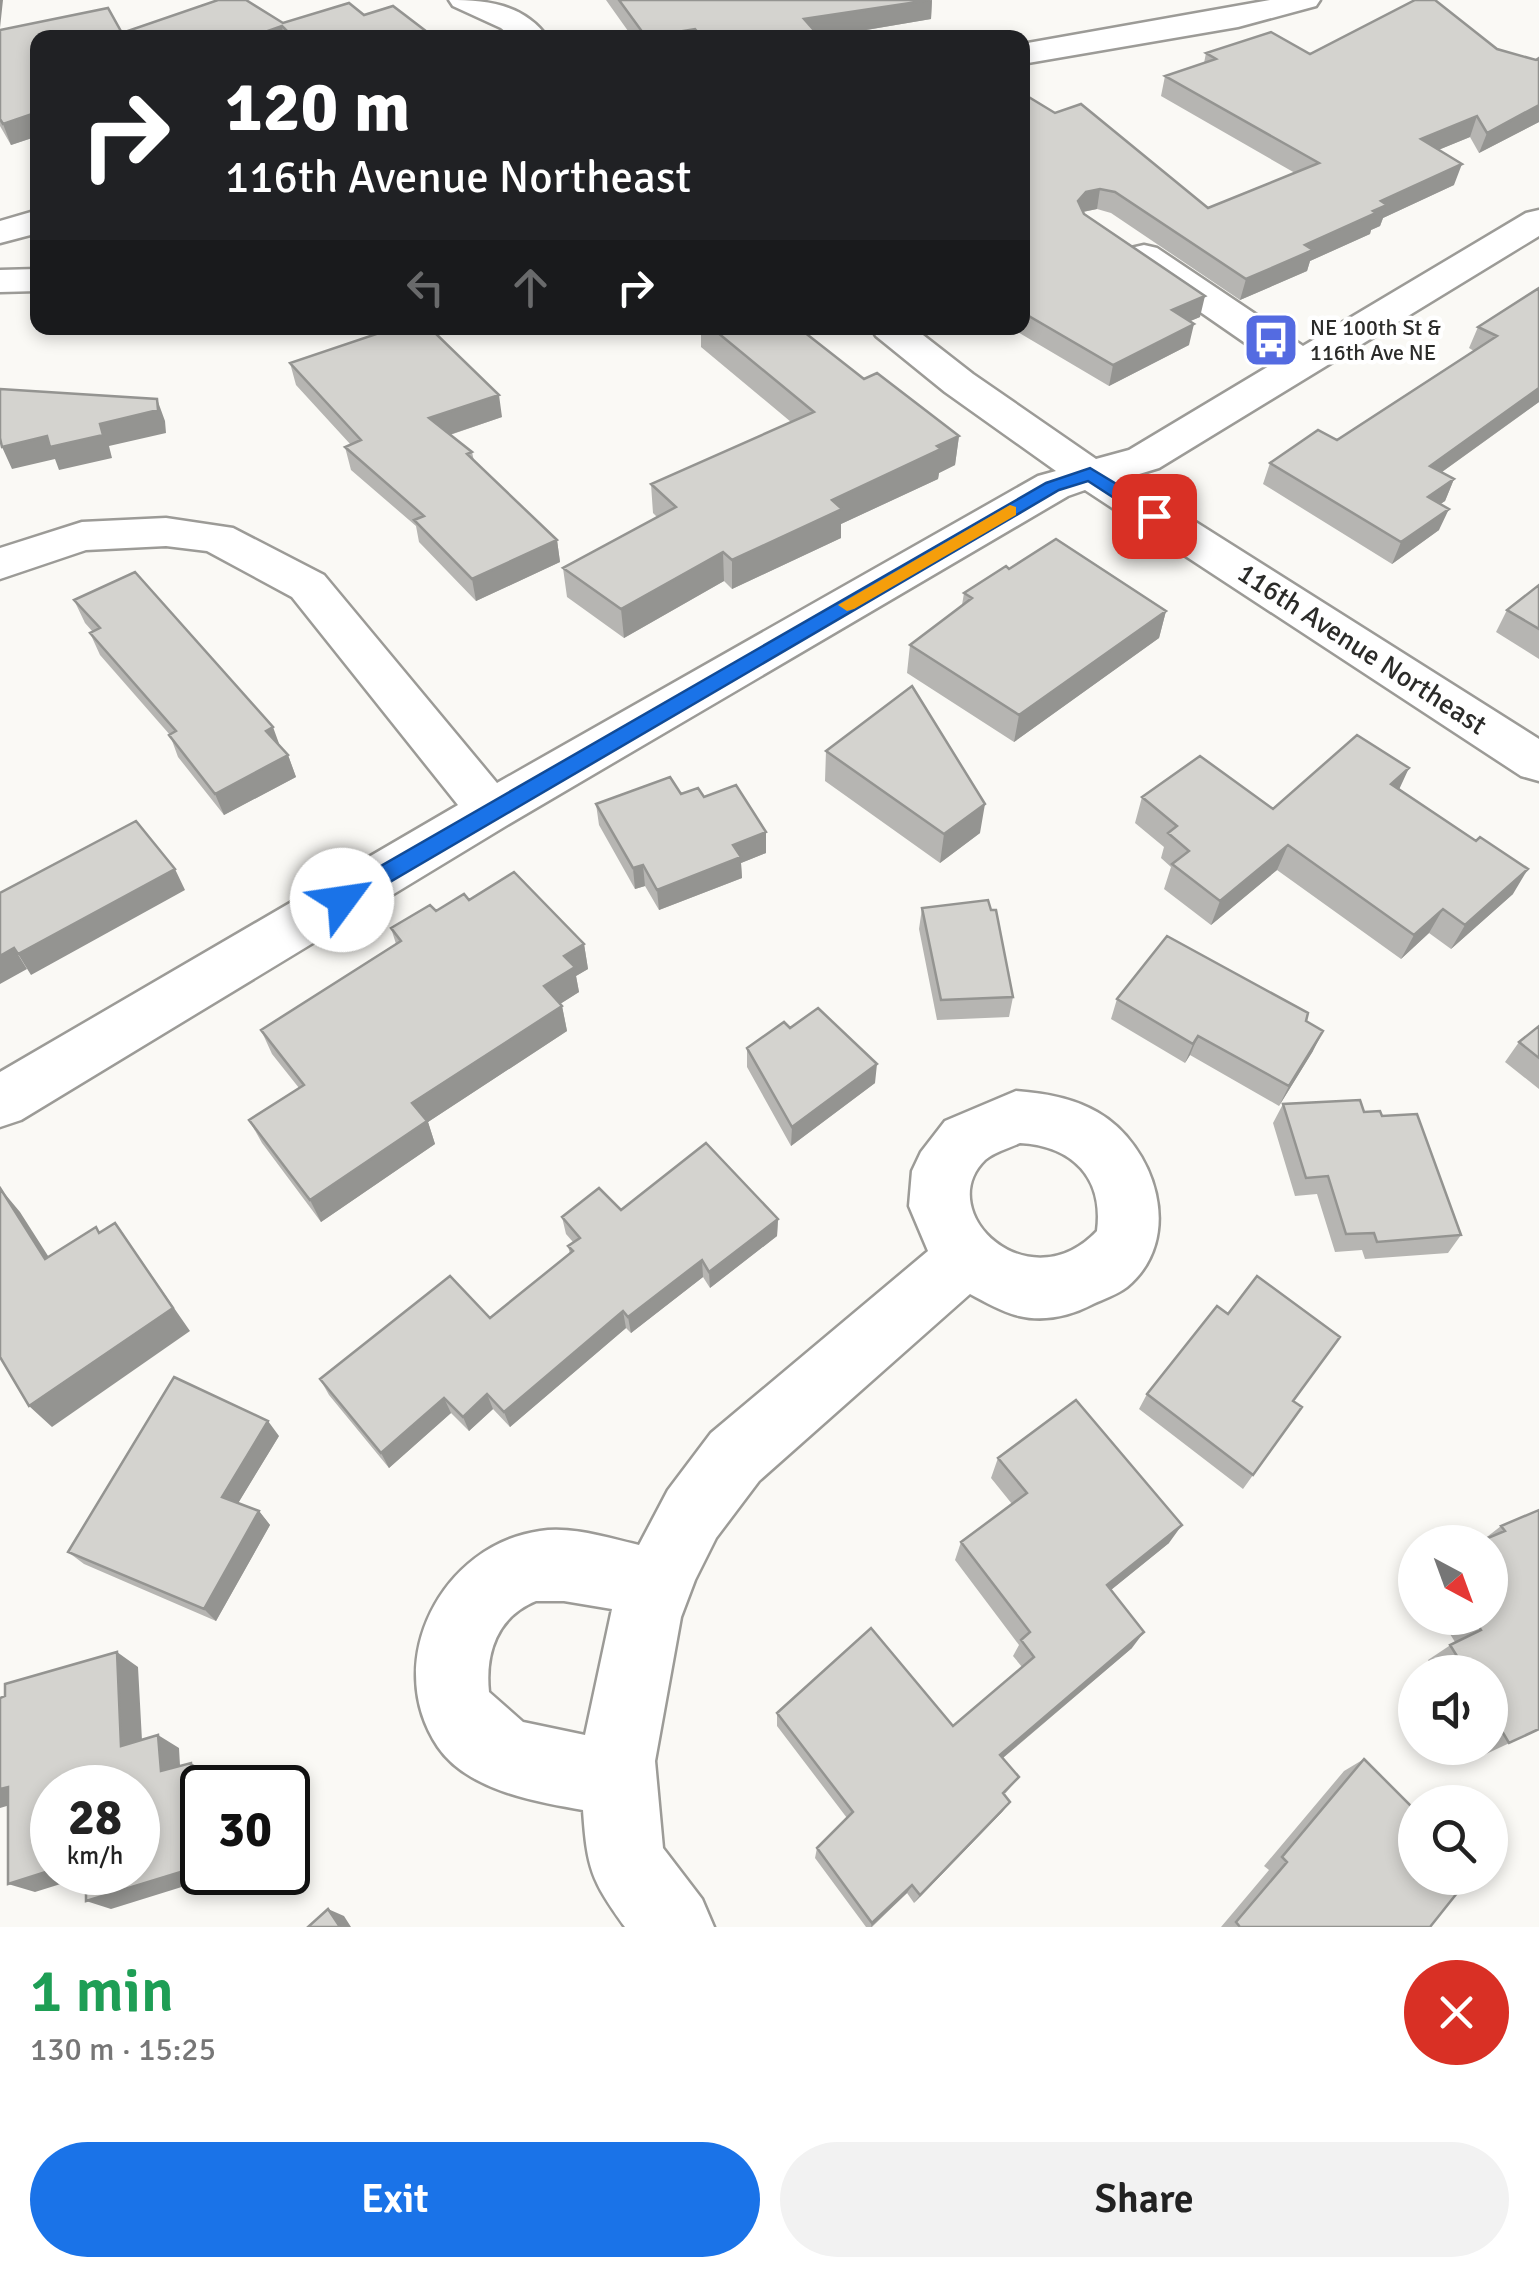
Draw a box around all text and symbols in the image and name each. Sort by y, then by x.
text: 120 m [225,64,410,150]
icon: right [60,70,190,200]
text: 116th Avenue Northeast [225,150,691,205]
icon: left [398,260,453,315]
icon: ahead [503,260,558,315]
icon: right [608,260,663,315]
bus stop icon: NE 100th St & 116th Ave NE [1241,310,1301,370]
place label: NE 100th St & 116th Ave NE [1310,314,1441,366]
pin [1112,474,1197,559]
icon: arrive [1127,489,1182,544]
street label: 116th Avenue Northeast [1231,556,1493,742]
position arrow [290,848,394,952]
north arrow [1398,1525,1508,1635]
map controls [1398,1525,1508,1895]
button: sound [1398,1655,1508,1765]
speed limit sign: 30 [180,1765,310,1895]
button: search [1398,1785,1508,1895]
text: 28 [68,1787,122,1849]
text: km/h [67,1840,123,1871]
text: 1 min [30,1955,174,2029]
button: close [1404,1960,1509,2065]
text: 130 m · 15:25 [30,2030,216,2069]
button: Exit [30,2142,760,2257]
button: Share [780,2142,1509,2257]

